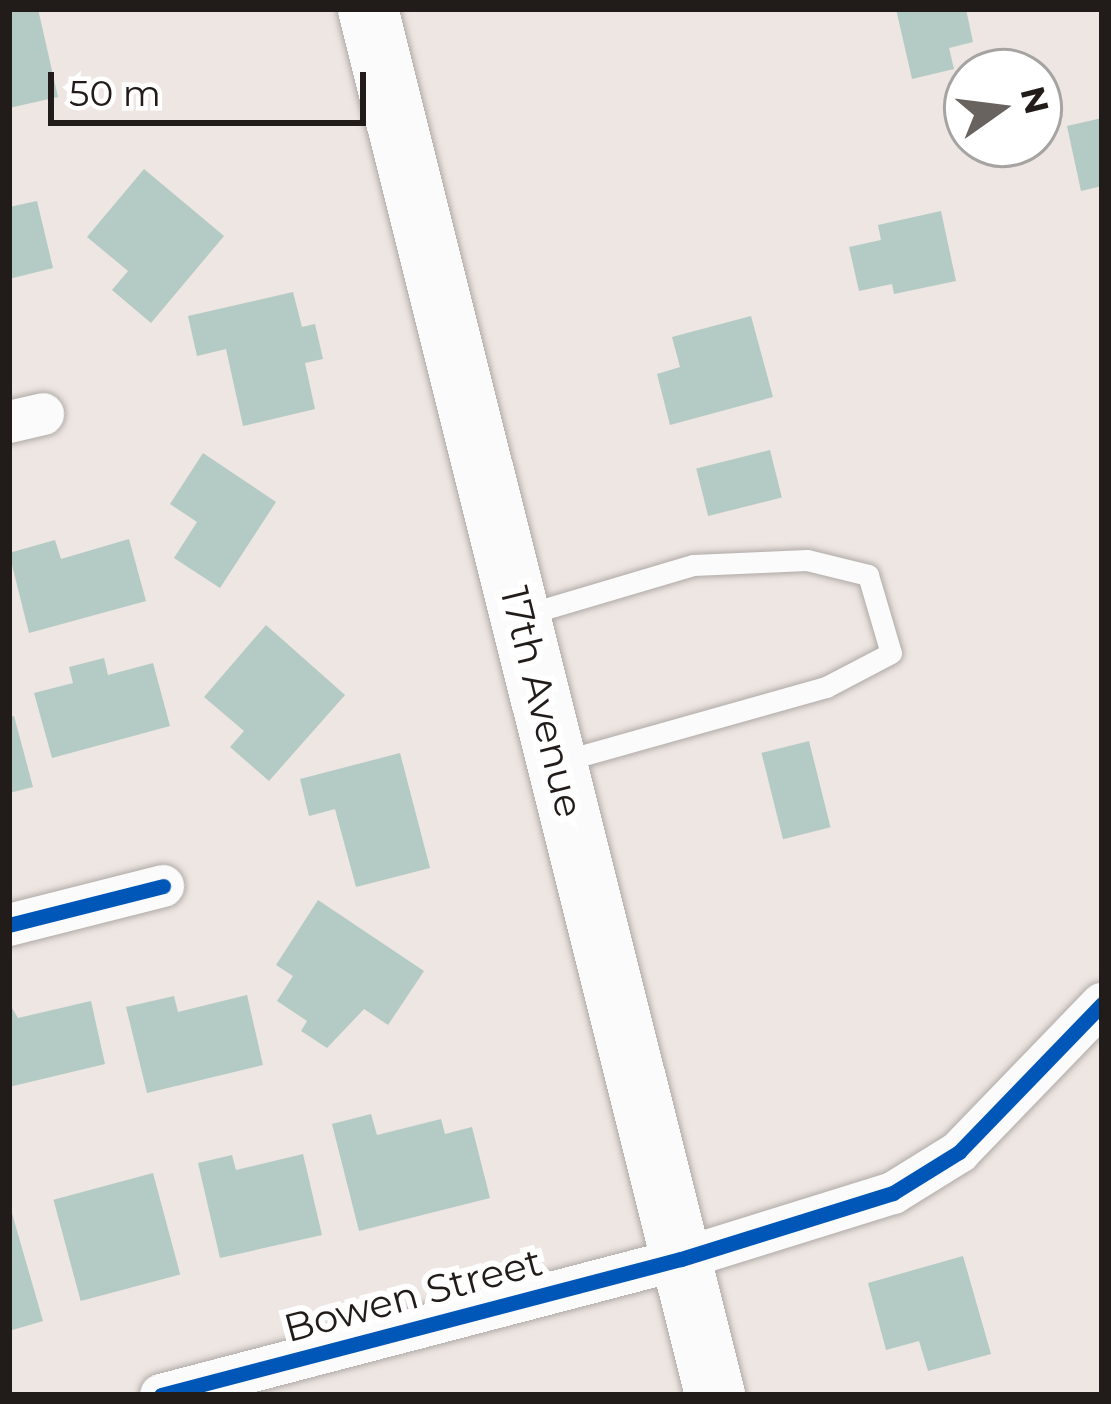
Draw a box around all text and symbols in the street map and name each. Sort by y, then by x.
scale bar [54,48,372,122]
north arrow [943,48,1063,168]
text: 50 m [69,71,161,115]
text: N [1012,82,1058,118]
street label: 17th Avenue [491,582,593,822]
street label: Bowen Street [279,1238,547,1352]

